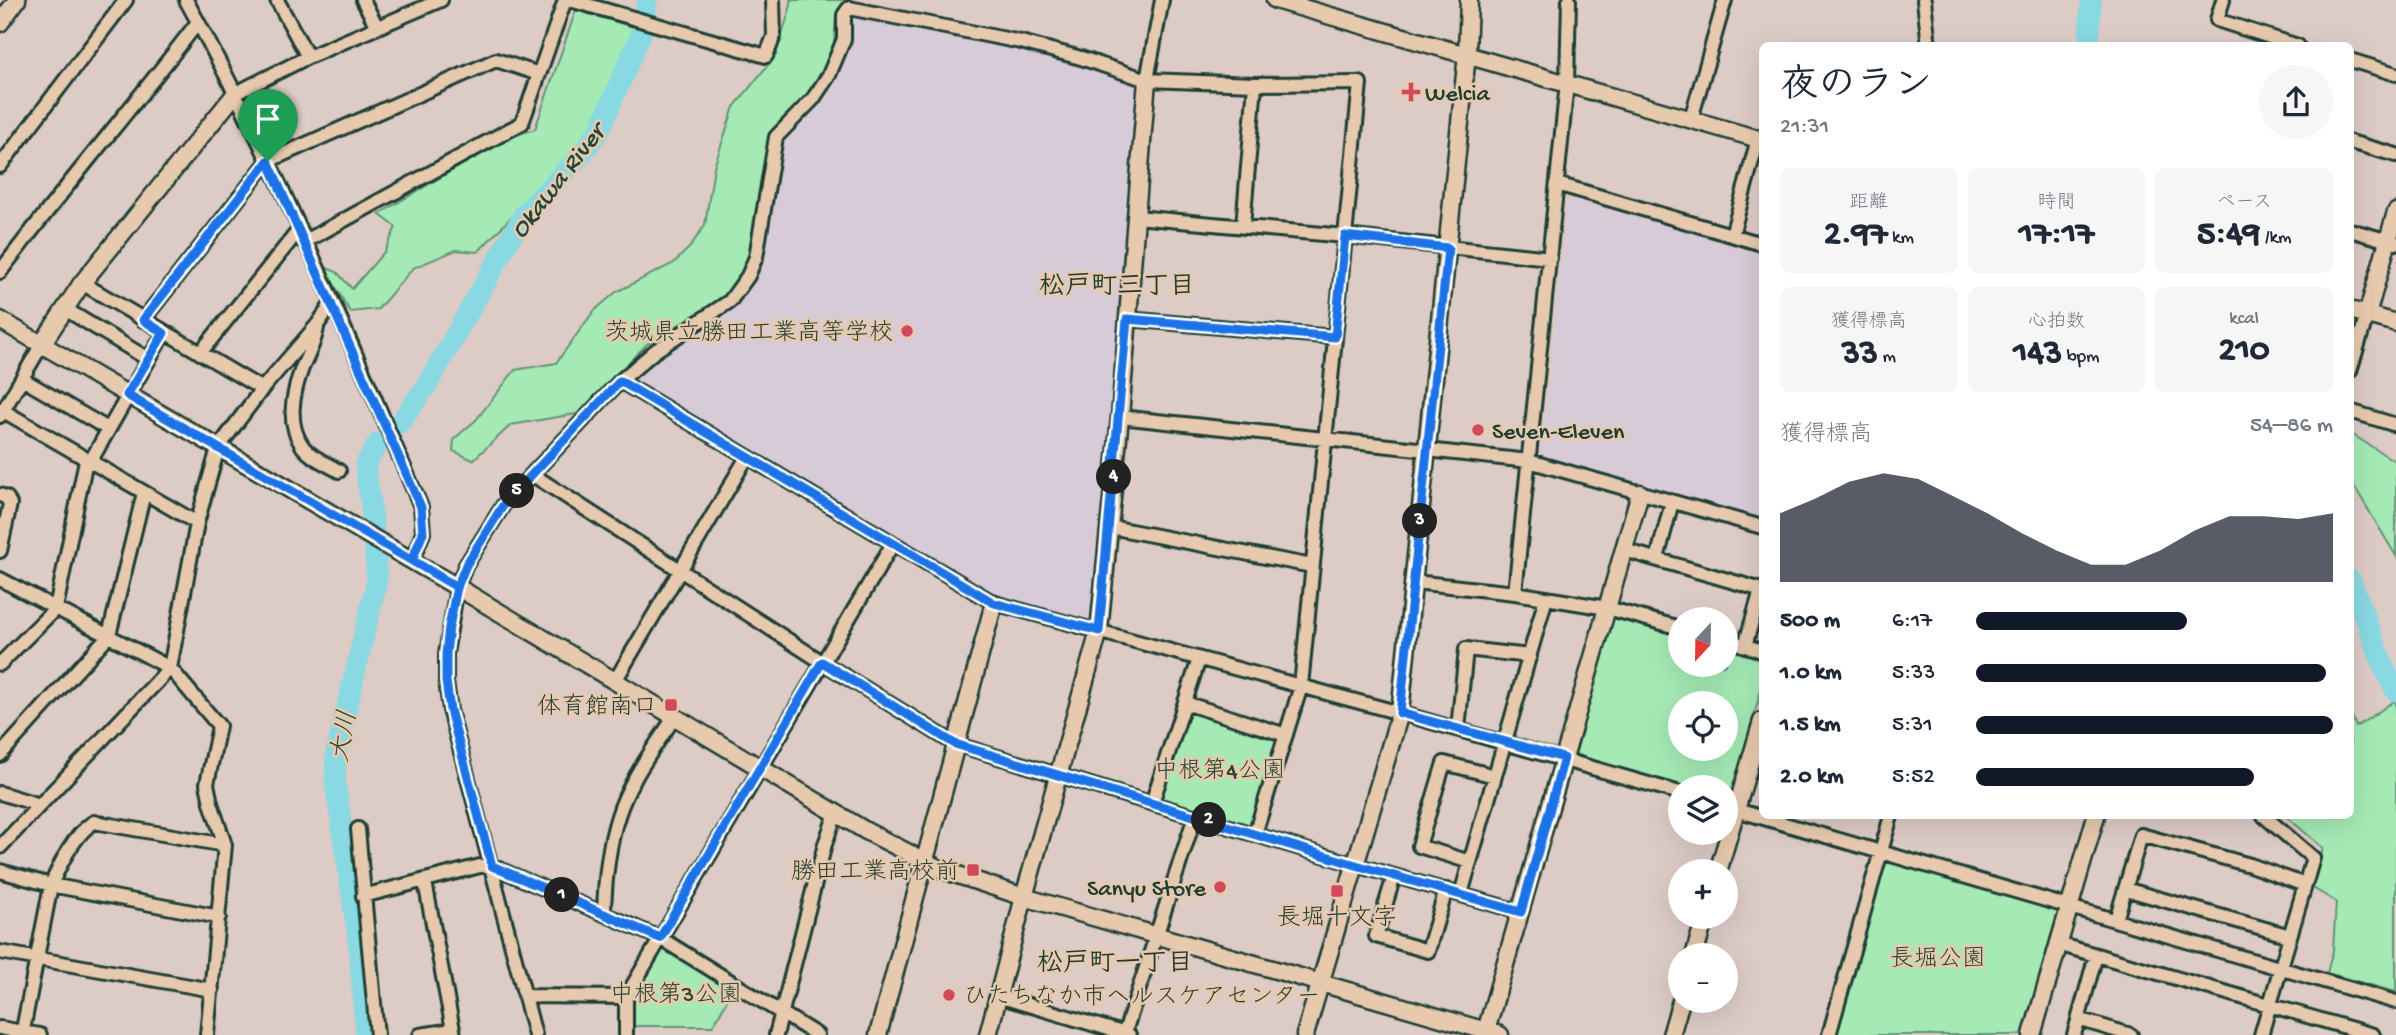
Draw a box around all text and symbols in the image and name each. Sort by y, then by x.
button: share [2259,65,2333,139]
text: 夜のラン [1780,66,1932,110]
place label: Welcia [1425,81,1490,110]
marker: Welcia [1403,84,1419,100]
pin [238,89,298,161]
icon: arrive [249,100,287,138]
text: 21:31 [1780,114,1829,141]
water label: Okawa River [506,116,617,246]
text: 距離 [1850,192,1888,215]
text: 時間 [2037,192,2076,215]
text: ペース [2216,192,2272,215]
text: 2.97 [1824,215,1888,256]
text: 17:17 [2019,215,2094,256]
text: 5:49 [2197,215,2260,256]
text: km [1888,227,1914,250]
text: /km [2260,227,2291,250]
district label: 松戸町三丁目 [1039,272,1195,304]
text: kcal [2229,308,2259,331]
text: 獲得標高 [1831,311,1907,334]
text: 心拍数 [2028,311,2085,334]
place label: 茨城県立勝田工業高等学校 [605,319,893,349]
marker: 茨城県立勝田工業高等学校 [899,323,915,339]
text: 210 [2219,331,2270,372]
text: 33 [1842,334,1878,375]
text: 143 [2013,334,2062,375]
text: m [1878,346,1896,369]
text: bpm [2062,346,2100,369]
text: 54–86 m [2250,413,2333,440]
place label: Seven-Eleven [1492,419,1625,448]
marker: Seven-Eleven [1470,422,1486,438]
text: 獲得標高 [1780,422,1872,449]
pin: 4 [1096,460,1132,494]
text: 4 [1109,465,1118,488]
pin: 5 [500,474,534,508]
text: 5 [512,479,522,502]
pin: 3 [1402,504,1438,538]
text: 3 [1415,509,1424,532]
north arrow [1668,607,1738,677]
map controls [1668,607,1738,1013]
text: 500 m [1780,608,1840,635]
text: 6:17 [1892,608,1932,635]
text: 1.0 km [1780,660,1842,687]
text: 5:33 [1892,660,1935,687]
button: locate [1668,691,1738,761]
place label: 体育館南口 [537,693,657,723]
marker: 体育館南口 [663,697,679,713]
water label: 大川 [326,708,366,765]
text: 1.5 km [1780,712,1841,739]
text: 5:31 [1892,712,1933,739]
park label: 中根第4公園 [1154,757,1286,787]
text: 2.0 km [1780,764,1844,791]
text: 5:52 [1892,764,1935,791]
button: layers [1668,775,1738,845]
pin: 2 [1192,802,1226,838]
text: 2 [1204,808,1213,831]
place label: 勝田工業高校前 [791,858,959,888]
button: + [1668,859,1738,929]
marker: 勝田工業高校前 [965,862,981,878]
place label: Sanyu Store [1087,876,1207,905]
pin: 1 [544,878,580,912]
marker: Sanyu Store [1212,879,1228,895]
text: 1 [558,883,565,906]
marker: 長堀十文字 [1329,883,1345,899]
place label: 長堀十文字 [1277,904,1397,934]
button: − [1668,943,1738,1013]
park label: 長堀公園 [1890,946,1986,975]
district label: 松戸町一丁目 [1037,949,1193,981]
park label: 中根第3公園 [610,981,742,1011]
place label: ひたちなか市ヘルスケアセンター [963,984,1321,1013]
marker: ひたちなか市ヘルスケアセンター [941,987,957,1003]

